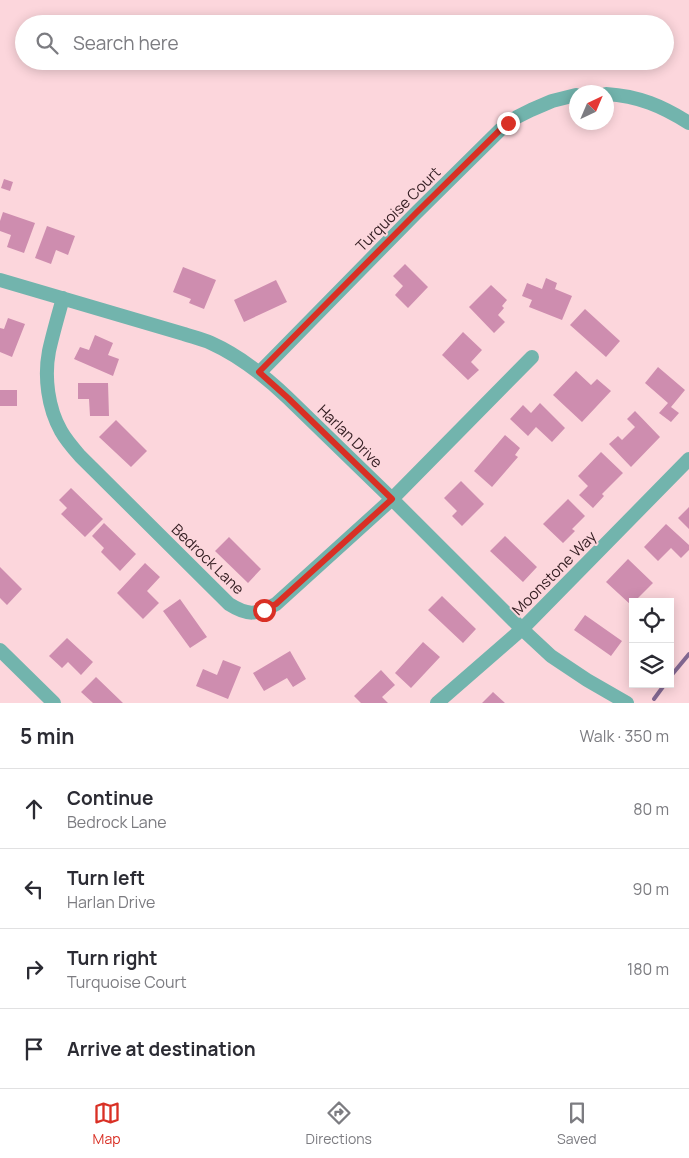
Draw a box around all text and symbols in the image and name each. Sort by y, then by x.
search box [15,15,674,70]
icon: search [33,29,61,57]
text: Search here [73,30,179,56]
north arrow [569,85,614,130]
route end [497,112,520,135]
street label: Turquoise Court [351,162,445,256]
street label: Harlan Drive [313,400,387,472]
street label: Bedrock Lane [167,519,249,599]
street label: Moonstone Way [507,526,601,620]
map controls [629,598,674,688]
button: locate [629,598,674,643]
route start [253,599,276,622]
button: layers [629,643,674,688]
text: 5 min [20,722,74,750]
text: Walk · 350 m [580,725,669,747]
text: Continue [67,785,153,811]
icon: ahead [20,795,48,823]
text: 80 m [633,798,669,820]
text: Bedrock Lane [67,811,167,833]
text: Turn left [67,865,145,891]
icon: left [20,875,48,903]
text: 90 m [633,878,669,900]
text: Harlan Drive [67,891,155,913]
text: Turn right [67,945,157,971]
icon: right [20,955,48,983]
text: 180 m [627,958,669,980]
text: Turquoise Court [67,971,187,993]
icon: arrive [20,1035,48,1063]
text: Arrive at destination [67,1036,256,1062]
tab: Map [93,1099,121,1148]
tab: Directions [306,1099,372,1148]
tab: Saved [557,1099,596,1148]

